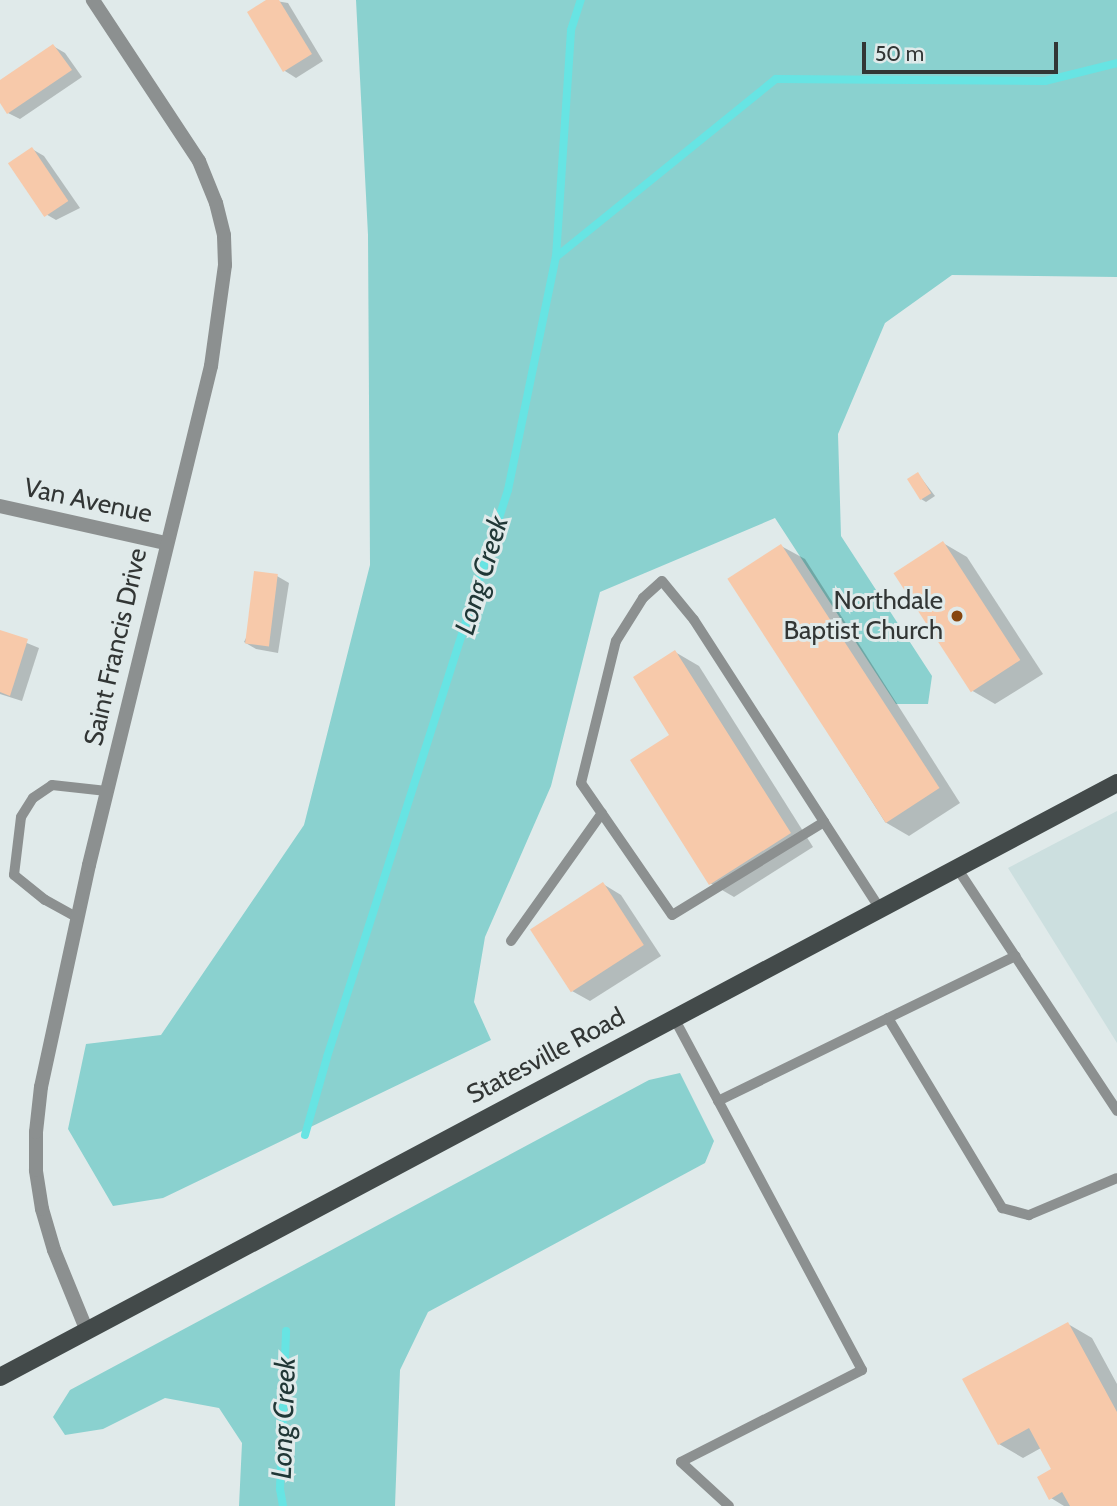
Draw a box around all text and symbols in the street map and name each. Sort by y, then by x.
scale bar [865,28,1061,72]
text: 50 m [875,41,924,66]
street label: Van Avenue [21,472,155,530]
water label: Long Creek [447,512,515,638]
street label: Saint Francis Drive [78,545,154,749]
place label: Northdale Baptist Church [784,585,943,646]
marker: Northdale Baptist Church [949,608,965,624]
street label: Statesville Road [462,1001,630,1111]
water label: Long Creek [264,1357,302,1479]

